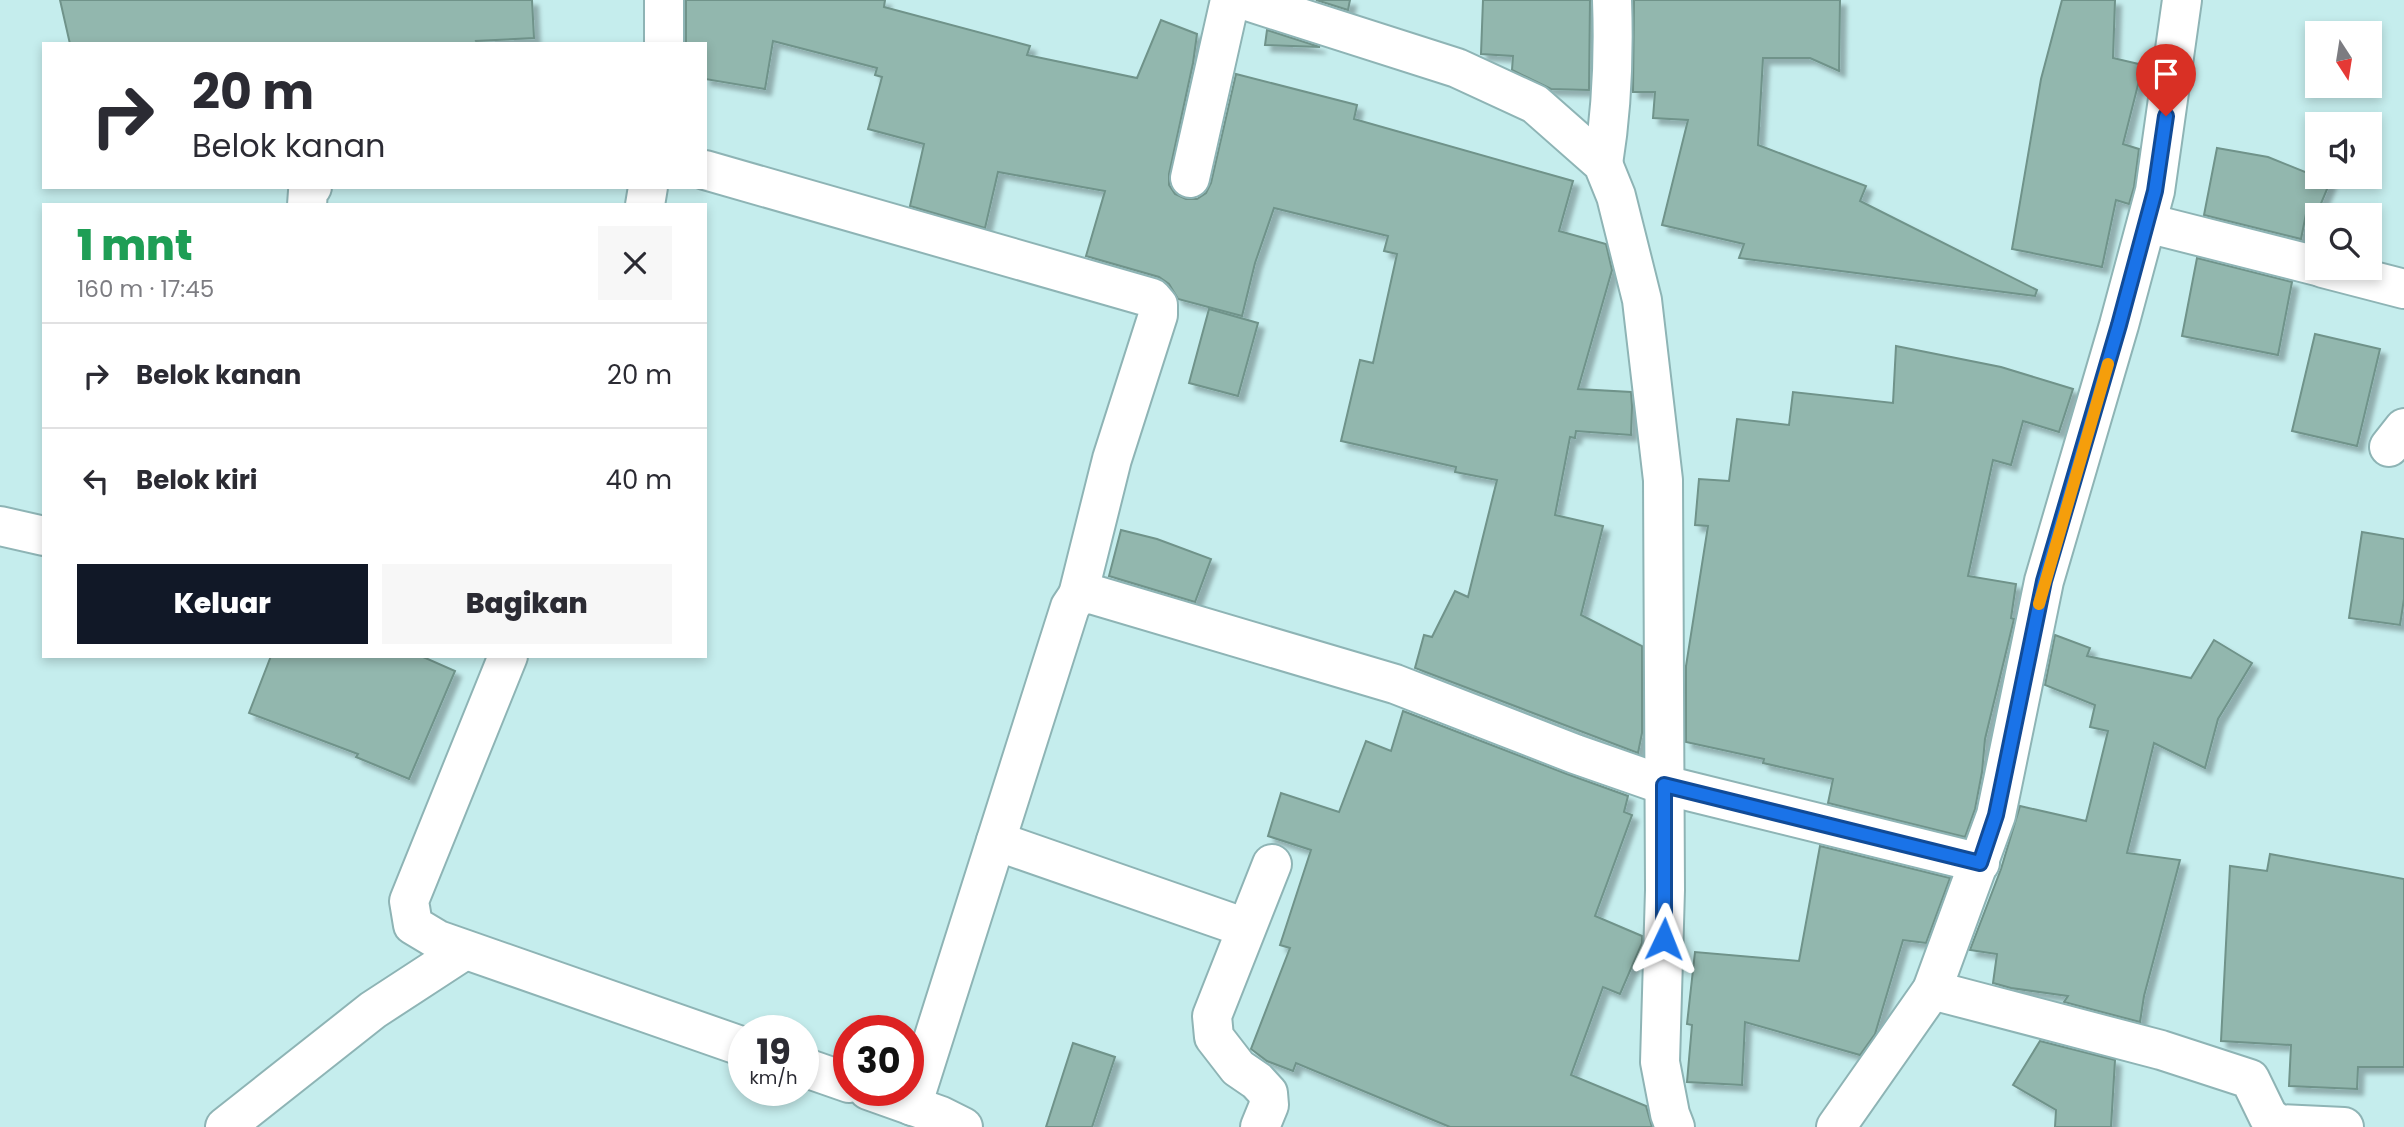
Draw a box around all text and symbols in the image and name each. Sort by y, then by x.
north arrow [2305,21,2382,98]
map controls [2305,21,2382,280]
pin [2136,44,2196,116]
icon: arrive [2147,55,2185,93]
text: 20 m [192,58,314,126]
icon: right [77,70,168,161]
button: sound [2305,112,2382,189]
text: Belok kanan [192,123,386,168]
button: search [2305,203,2382,280]
text: 1 mnt [77,216,193,275]
button: close [598,226,672,300]
text: 160 m · 17:45 [77,273,214,305]
icon: right [77,357,115,395]
text: Belok kanan [136,357,301,393]
text: 20 m [607,357,672,393]
icon: left [77,462,115,500]
text: Belok kiri [136,462,258,498]
text: 40 m [606,462,672,498]
button: Keluar [77,564,368,644]
button: Bagikan [382,564,672,644]
position arrow [1627,902,1701,976]
speed limit sign: 30 [833,1015,924,1106]
text: 19 [756,1027,791,1076]
text: km/h [750,1065,797,1090]

